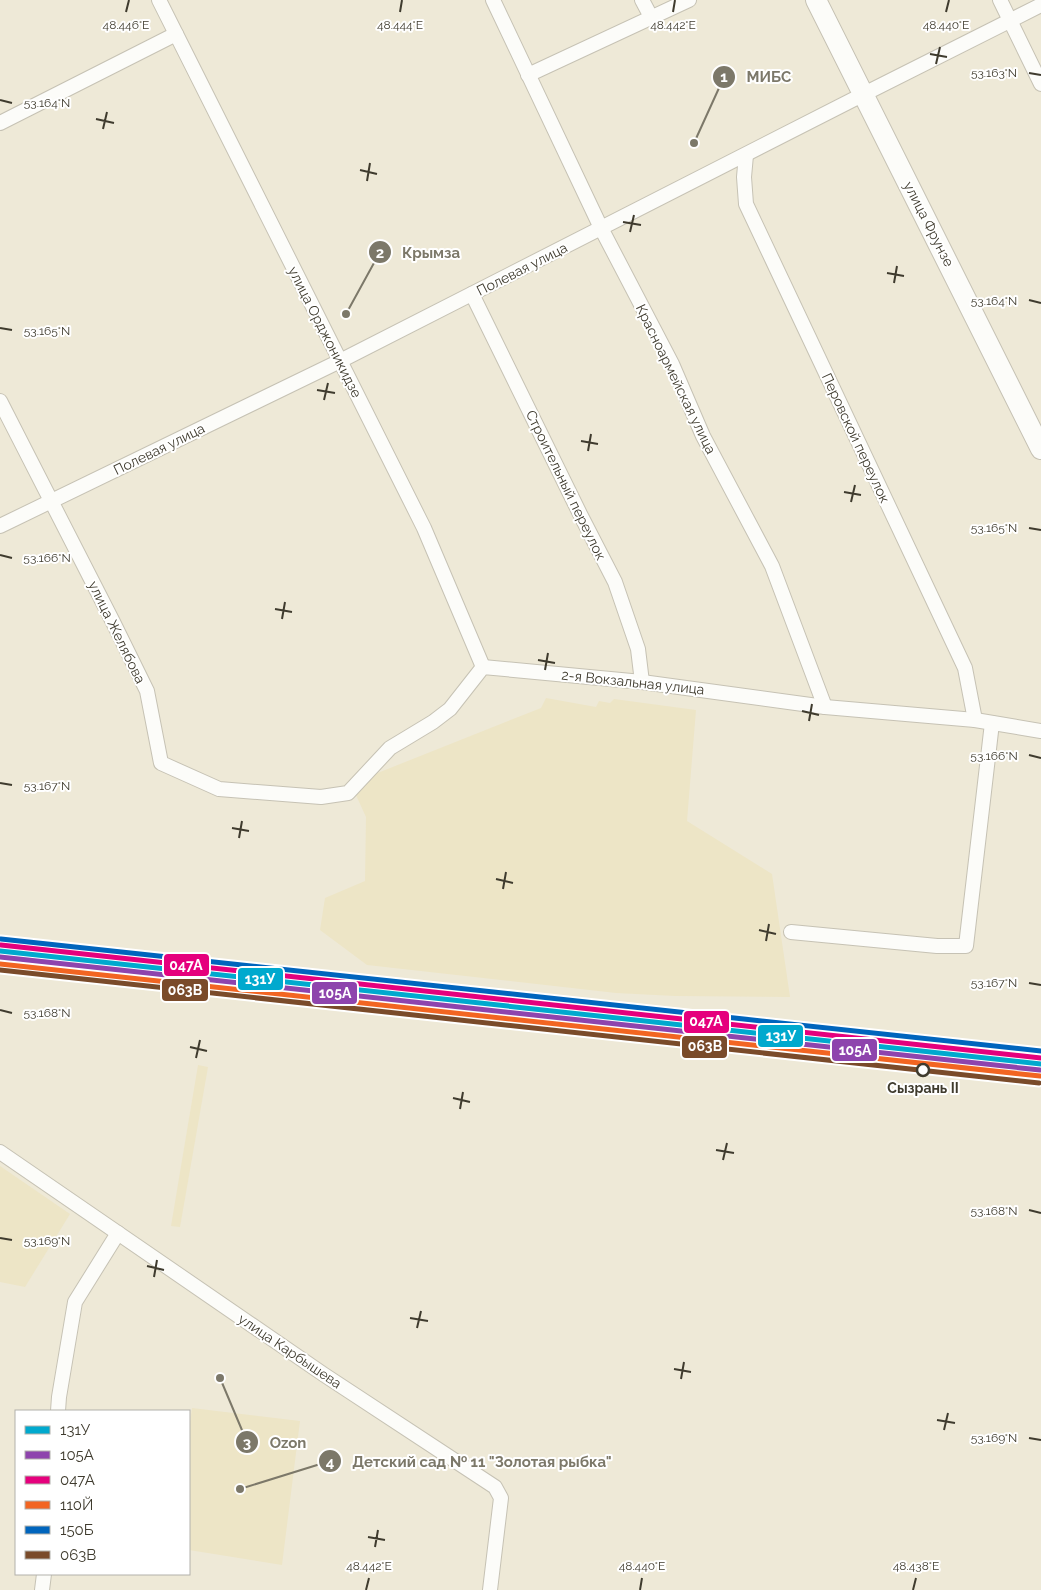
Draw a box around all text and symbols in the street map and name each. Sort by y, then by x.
text: 48.446°E [103,18,149,32]
text: 48.444°E [377,18,423,32]
text: 48.442°E [650,18,696,32]
text: 48.440°E [923,18,969,32]
callout: МИБС [711,62,801,92]
text: 53.163°N [971,66,1017,80]
text: 1 [720,68,728,86]
text: МИБС [747,68,791,86]
text: 53.164°N [24,96,70,110]
street label: улица Фрунзе [901,179,957,269]
callout: Крымза [367,237,470,267]
street label: Полевая улица [474,239,570,299]
text: 2 [376,244,384,262]
text: Крымза [402,244,461,262]
street label: улица Орджоникидзе [285,264,365,400]
text: 53.164°N [971,294,1017,308]
street label: Красноармейская улица [633,302,719,456]
text: 53.165°N [24,324,70,338]
street label: Перовской переулок [819,371,893,505]
street label: Строительный переулок [523,407,609,563]
street label: Полевая улица [111,420,207,478]
text: 53.165°N [971,521,1017,535]
text: 53.166°N [23,551,71,565]
street label: улица Желябова [85,578,149,686]
street label: 2-я Вокзальная улица [561,667,705,697]
text: 53.166°N [970,749,1018,763]
text: 53.167°N [24,779,70,793]
line badge: 047А [163,953,210,977]
text: 047А [169,957,203,973]
line badge: 131У [237,967,284,991]
text: 131У [245,971,276,987]
text: 53.167°N [971,976,1017,990]
line badge: 063В [161,978,209,1002]
line badge: 105А [311,981,358,1005]
text: 063В [168,982,203,998]
text: 105А [319,985,352,1001]
text: 53.168°N [23,1006,71,1020]
line badge: 047А [683,1010,730,1034]
text: 047А [689,1013,723,1029]
line badge: 131У [757,1024,804,1048]
text: 131У [766,1028,797,1044]
line badge: 063В [681,1035,728,1059]
text: 063В [688,1038,723,1054]
line badge: 105А [831,1038,878,1062]
text: 105А [839,1042,872,1058]
marker: Сызрань II [916,1063,930,1077]
place label: Сызрань II [887,1080,959,1096]
text: 53.168°N [970,1204,1018,1218]
text: 53.169°N [24,1234,70,1248]
street label: улица Карбышева [235,1311,345,1391]
legend [15,1410,190,1575]
text: 131У [60,1421,91,1439]
callout: Ozon [235,1427,316,1457]
text: 53.169°N [971,1431,1017,1445]
text: 3 [243,1434,251,1452]
text: Ozon [270,1434,306,1452]
text: 105А [60,1446,94,1464]
callout: Детский сад № 11 "Золотая рыбка" [318,1446,622,1476]
text: 4 [326,1453,335,1471]
text: Детский сад № 11 "Золотая рыбка" [352,1453,612,1471]
text: 047А [60,1471,95,1489]
text: 110Й [60,1496,93,1514]
text: 150Б [60,1521,94,1539]
text: 063В [60,1546,96,1564]
text: 48.442°E [346,1559,392,1573]
text: 48.440°E [619,1559,665,1573]
text: 48.438°E [893,1559,939,1573]

